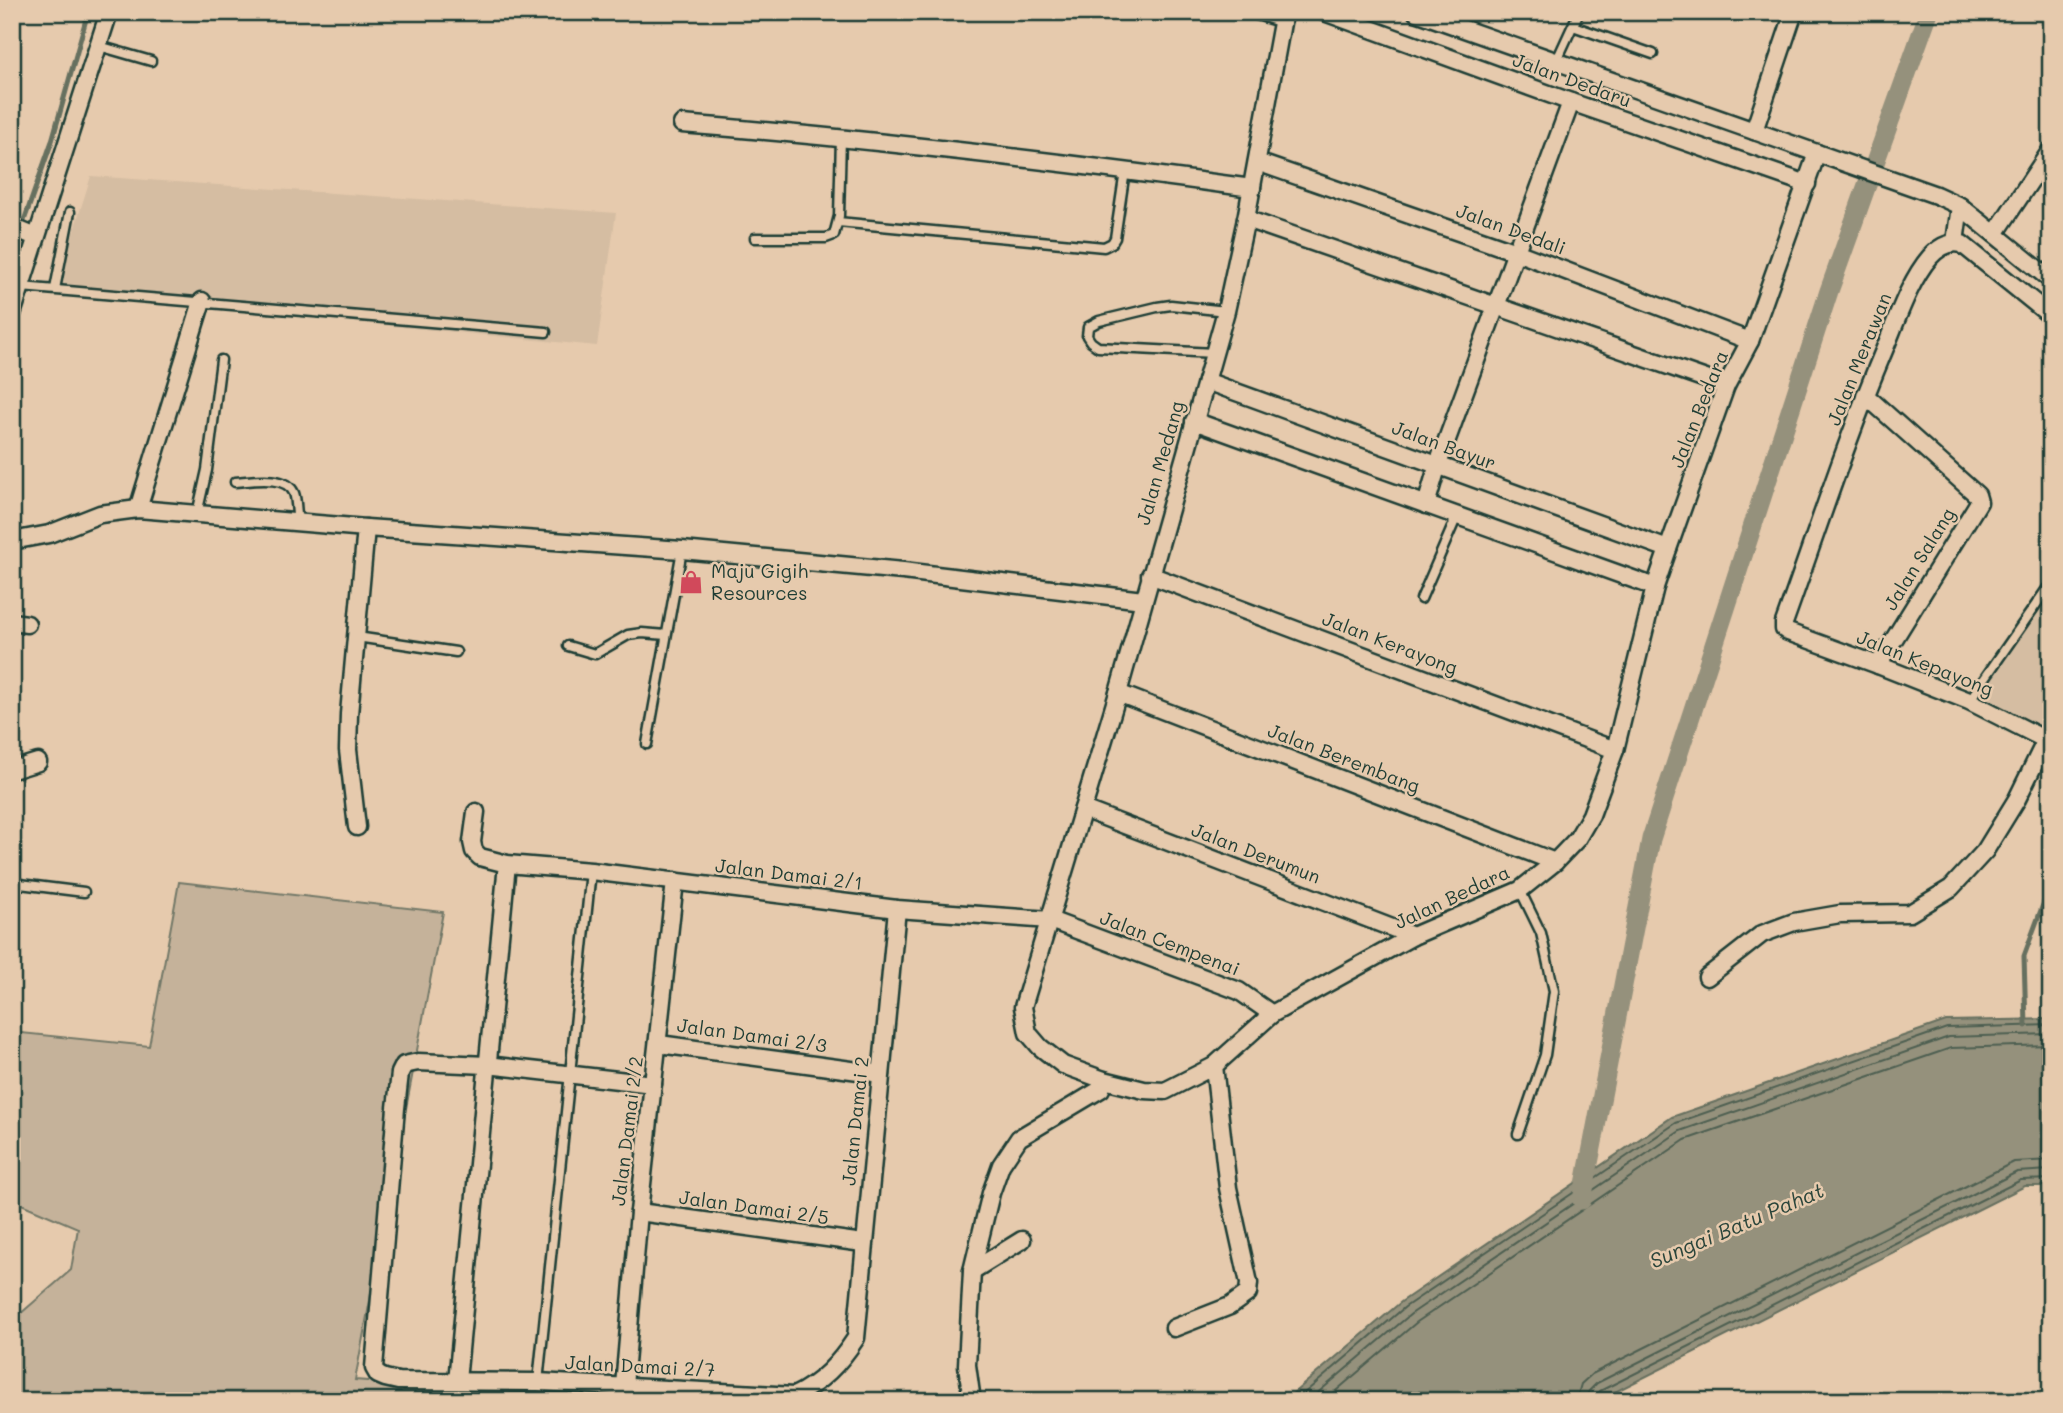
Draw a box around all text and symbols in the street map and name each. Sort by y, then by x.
street label: Jalan Dedaru [1510,47,1635,113]
street label: Jalan Dedali [1453,197,1569,260]
street label: Jalan Merawan [1821,289,1897,429]
street label: Jalan Bedara [1664,346,1733,471]
street label: Jalan Medang [1130,398,1189,528]
street label: Jalan Bayur [1389,414,1500,475]
street label: Jalan Salang [1877,503,1960,615]
place label: Maju Gigih Resources [711,558,808,605]
shop icon: Maju Gigih Resources [677,568,705,596]
street label: Jalan Kerayong [1319,605,1461,680]
street label: Jalan Kepayong [1853,624,1997,701]
street label: Jalan Berembang [1265,717,1424,798]
street label: Jalan Derumun [1188,816,1324,889]
street label: Jalan Damai 2/1 [714,852,864,895]
street label: Jalan Bedara [1390,859,1513,934]
street label: Jalan Cempenai [1097,904,1244,981]
street label: Jalan Damai 2/3 [676,1012,829,1057]
street label: Jalan Damai 2/2 [605,1055,648,1207]
street label: Jalan Damai 2 [835,1055,874,1187]
water label: Sungai Batu Pahat [1645,1176,1828,1274]
street label: Jalan Damai 2/5 [678,1184,831,1229]
street label: Jalan Damai 2/7 [564,1349,716,1382]

